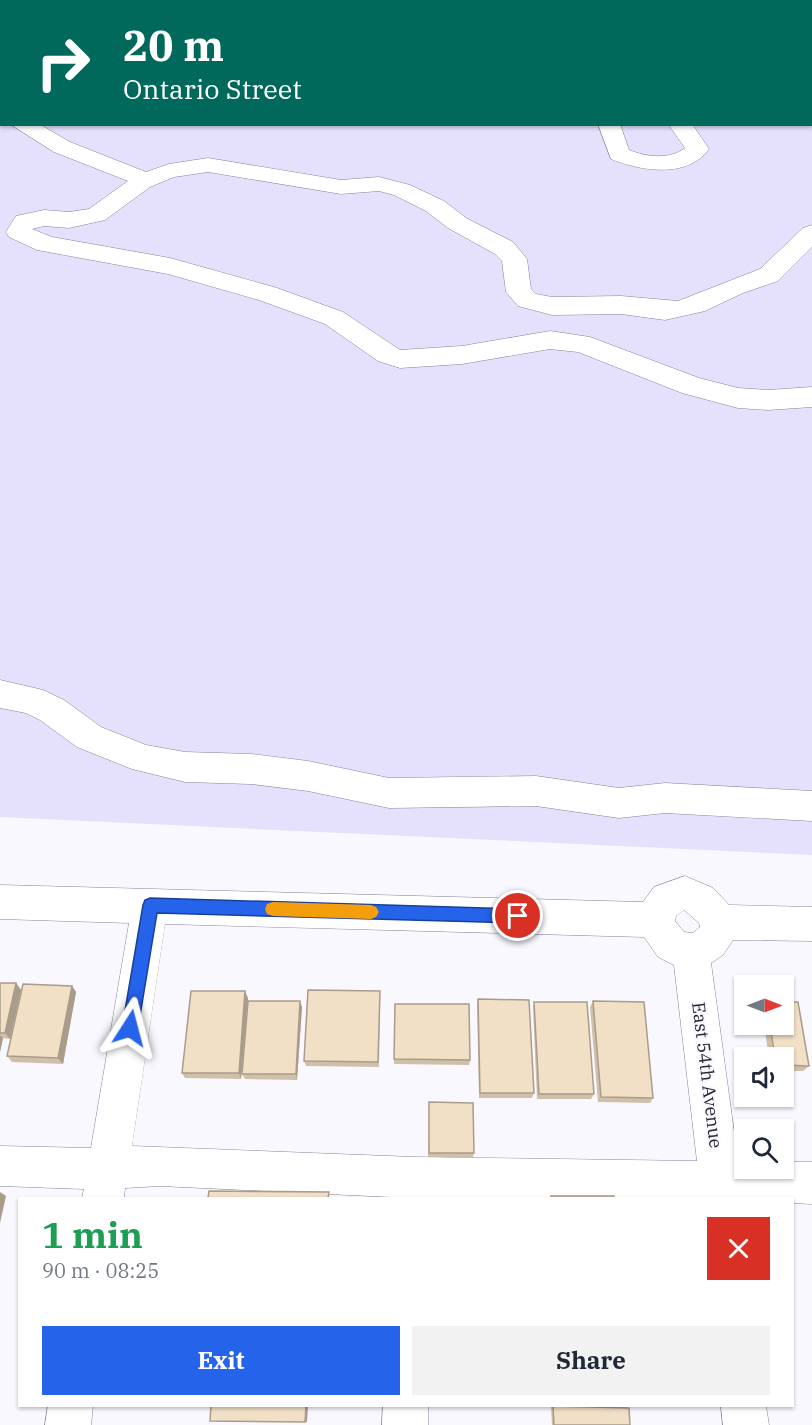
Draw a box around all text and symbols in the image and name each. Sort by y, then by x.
text: 20 m [123,18,224,73]
icon: right [24,24,102,102]
text: Ontario Street [123,71,302,106]
pin [492,890,543,941]
icon: arrive [501,899,534,932]
north arrow [734,975,794,1035]
map controls [734,975,794,1179]
position arrow [98,996,162,1060]
street label: East 54th Avenue [687,1000,728,1149]
button: sound [734,1047,794,1107]
button: search [734,1119,794,1179]
text: 1 min [42,1211,143,1258]
button: close [707,1217,770,1280]
text: 90 m · 08:25 [42,1257,159,1284]
button: Exit [42,1326,400,1395]
button: Share [412,1326,770,1395]

